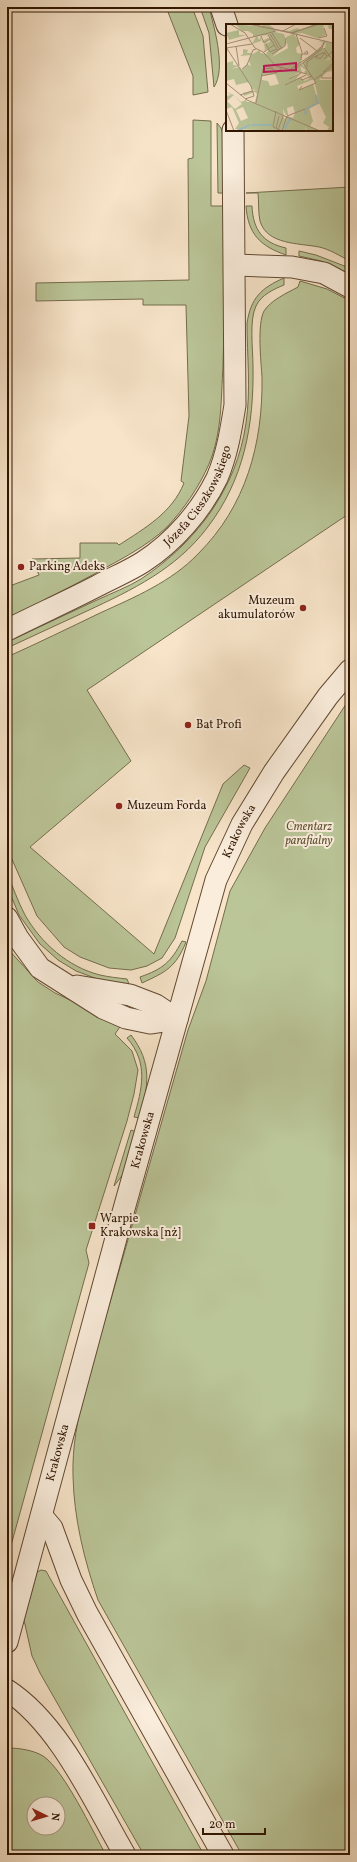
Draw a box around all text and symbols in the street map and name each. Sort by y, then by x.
inset map [226,24,333,131]
street label: Józefa Cieszkowskiego [161,444,235,551]
place label: Parking Adeks [29,559,105,575]
marker: Parking Adeks [16,562,26,572]
place label: Muzeum akumulatorów [218,593,296,623]
marker: Muzeum akumulatorów [298,603,308,613]
place label: Bat Profi [196,717,242,733]
marker: Bat Profi [183,720,193,730]
place label: Muzeum Forda [127,798,207,814]
marker: Muzeum Forda [114,801,124,811]
street label: Krakowska [219,801,260,861]
park label: Cmentarz parafialny [285,819,333,849]
street label: Krakowska [128,1110,159,1171]
place label: Warpie Krakowska [nż] [100,1211,181,1241]
marker: Warpie Krakowska [nż] [87,1221,97,1231]
street label: Krakowska [43,1422,73,1483]
north arrow [26,1796,66,1836]
scale bar [203,1810,265,1836]
text: N [47,1812,62,1821]
text: 20 m [209,1817,236,1833]

